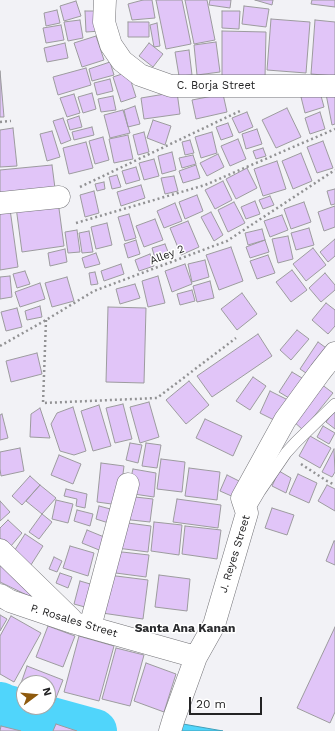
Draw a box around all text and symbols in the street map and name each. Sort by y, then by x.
street label: C. Borja Street [177,79,255,93]
street label: Alley 2 [148,242,186,268]
street label: J. Reyes Street [217,514,253,594]
street label: P. Rosales Street [29,602,119,640]
district label: Santa Ana Kanan [135,621,235,635]
north arrow [16,675,56,715]
text: N [40,686,54,698]
scale bar [191,689,264,715]
text: 20 m [196,697,226,711]

